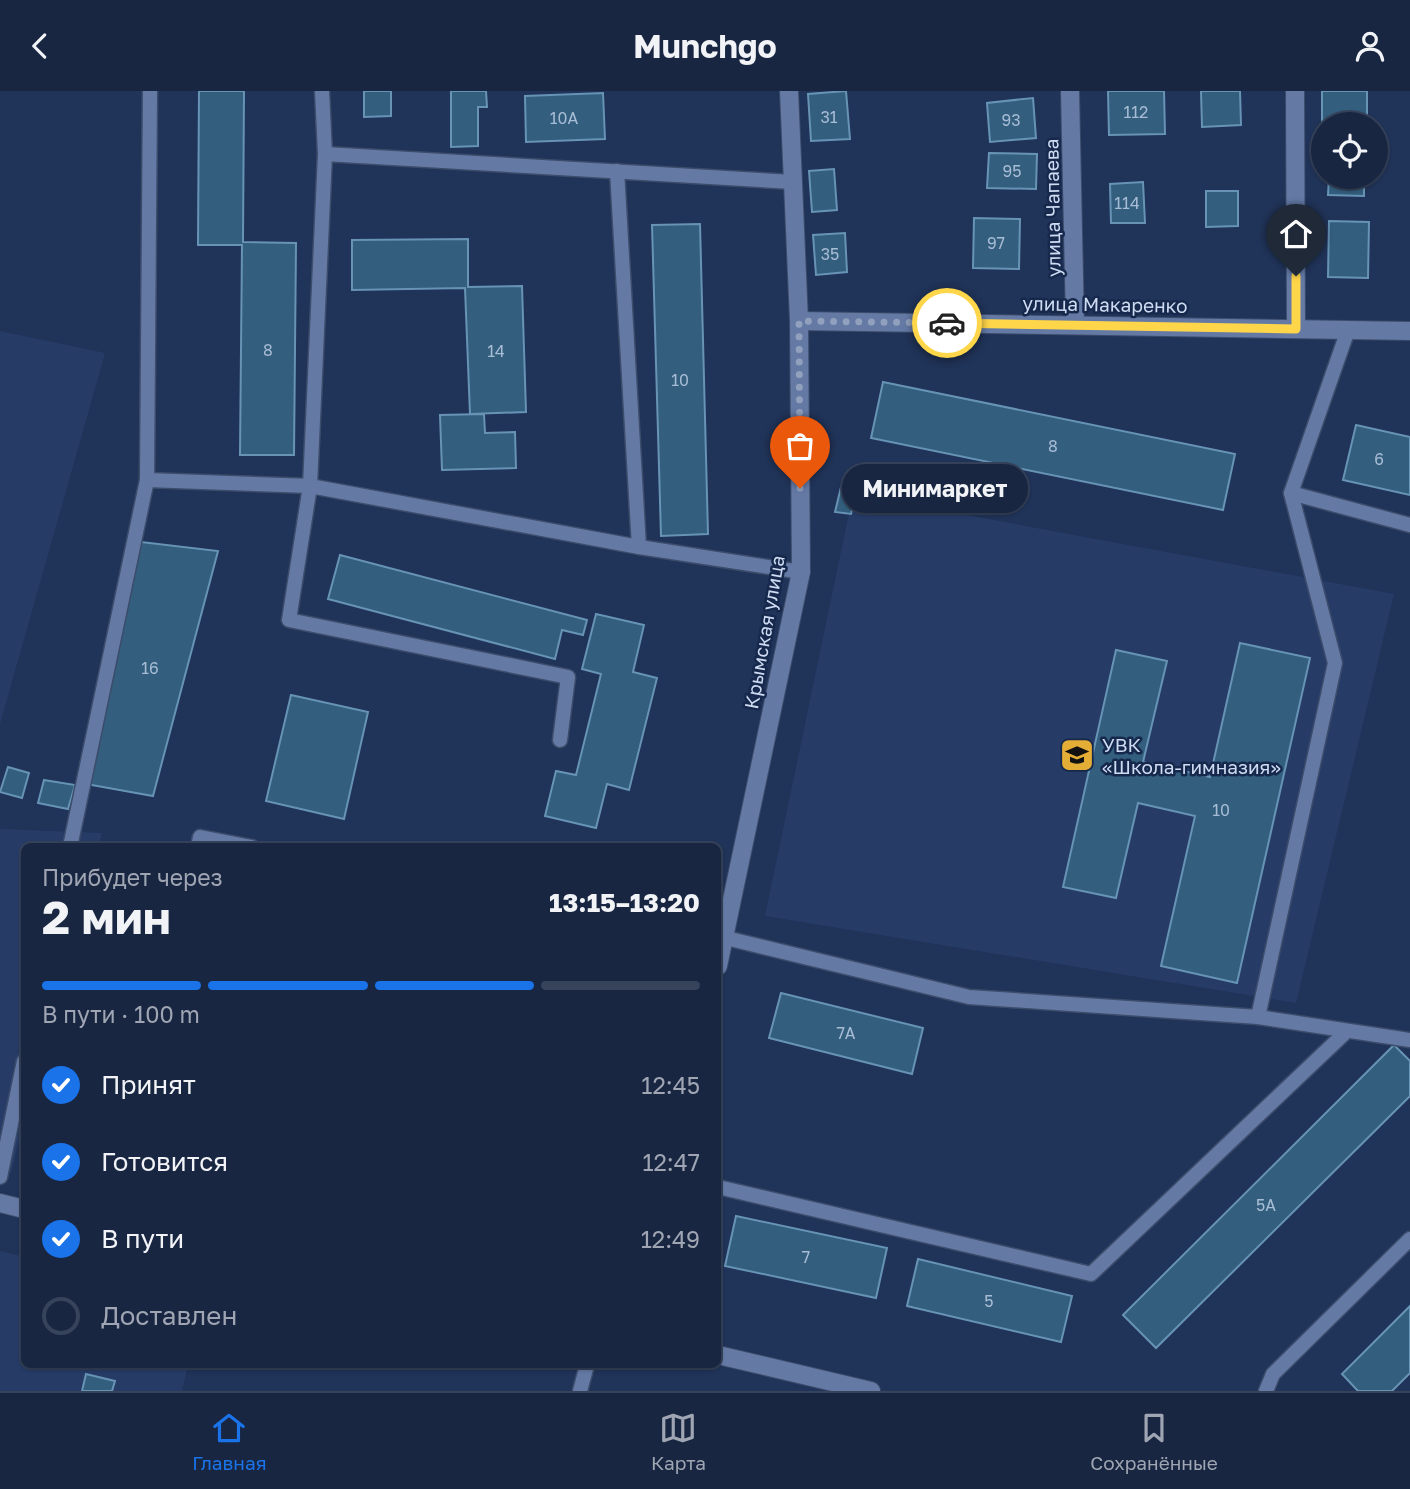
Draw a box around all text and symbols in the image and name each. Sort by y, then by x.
icon: back [21,27,59,65]
text: Munchgo [633,27,777,65]
icon: person [1351,27,1389,65]
house number: 112 [1124,102,1148,122]
house number: 31 [820,107,838,127]
house number: 10А [550,108,578,128]
house number: 93 [1001,110,1021,130]
map controls [1311,112,1388,189]
button: locate [1311,112,1388,189]
street label: улица Чапаева [1039,139,1065,277]
house number: 95 [1003,161,1021,181]
house number: 114 [1114,193,1140,213]
pin [1266,204,1326,276]
icon: home [1277,215,1315,253]
house number: 97 [987,233,1005,253]
house number: 35 [821,244,839,264]
courier [912,288,982,358]
street label: улица Макаренко [1022,291,1188,317]
icon: car [928,304,966,342]
house number: 8 [263,340,273,360]
house number: 14 [487,341,505,361]
house number: 10 [671,370,689,390]
pin [770,416,830,488]
icon: bag [781,427,819,465]
house number: 8 [1048,436,1058,456]
house number: 6 [1374,449,1384,469]
callout: Минимаркет [842,463,1028,513]
text: Минимаркет [863,474,1007,502]
street label: Крымская улица [739,553,789,711]
house number: 16 [141,658,159,678]
place label: УВК «Школа-гимназия» [1102,733,1281,778]
school or university icon: УВК «Школа-гимназия» [1058,736,1096,774]
house number: 10 [1212,800,1230,820]
text: Прибудет через [42,863,223,891]
text: 13:15–13:20 [549,887,700,918]
text: 2 мин [42,889,171,944]
text: В пути · 100 m [42,1000,200,1028]
house number: 7А [836,1023,856,1043]
icon: check [42,1066,80,1104]
text: Принят [101,1069,196,1100]
text: 12:45 [641,1071,700,1099]
icon: check [42,1143,80,1181]
text: Готовится [101,1146,228,1177]
text: 12:47 [642,1148,700,1176]
house number: 5А [1256,1195,1276,1215]
icon: check [42,1220,80,1258]
text: В пути [101,1223,184,1254]
text: 12:49 [641,1225,700,1253]
house number: 7 [802,1247,810,1267]
house number: 5 [984,1291,994,1311]
text: Доставлен [101,1300,237,1331]
tab: Главная [192,1409,266,1474]
tab: Карта [651,1409,706,1474]
tab: Сохранённые [1090,1409,1218,1474]

